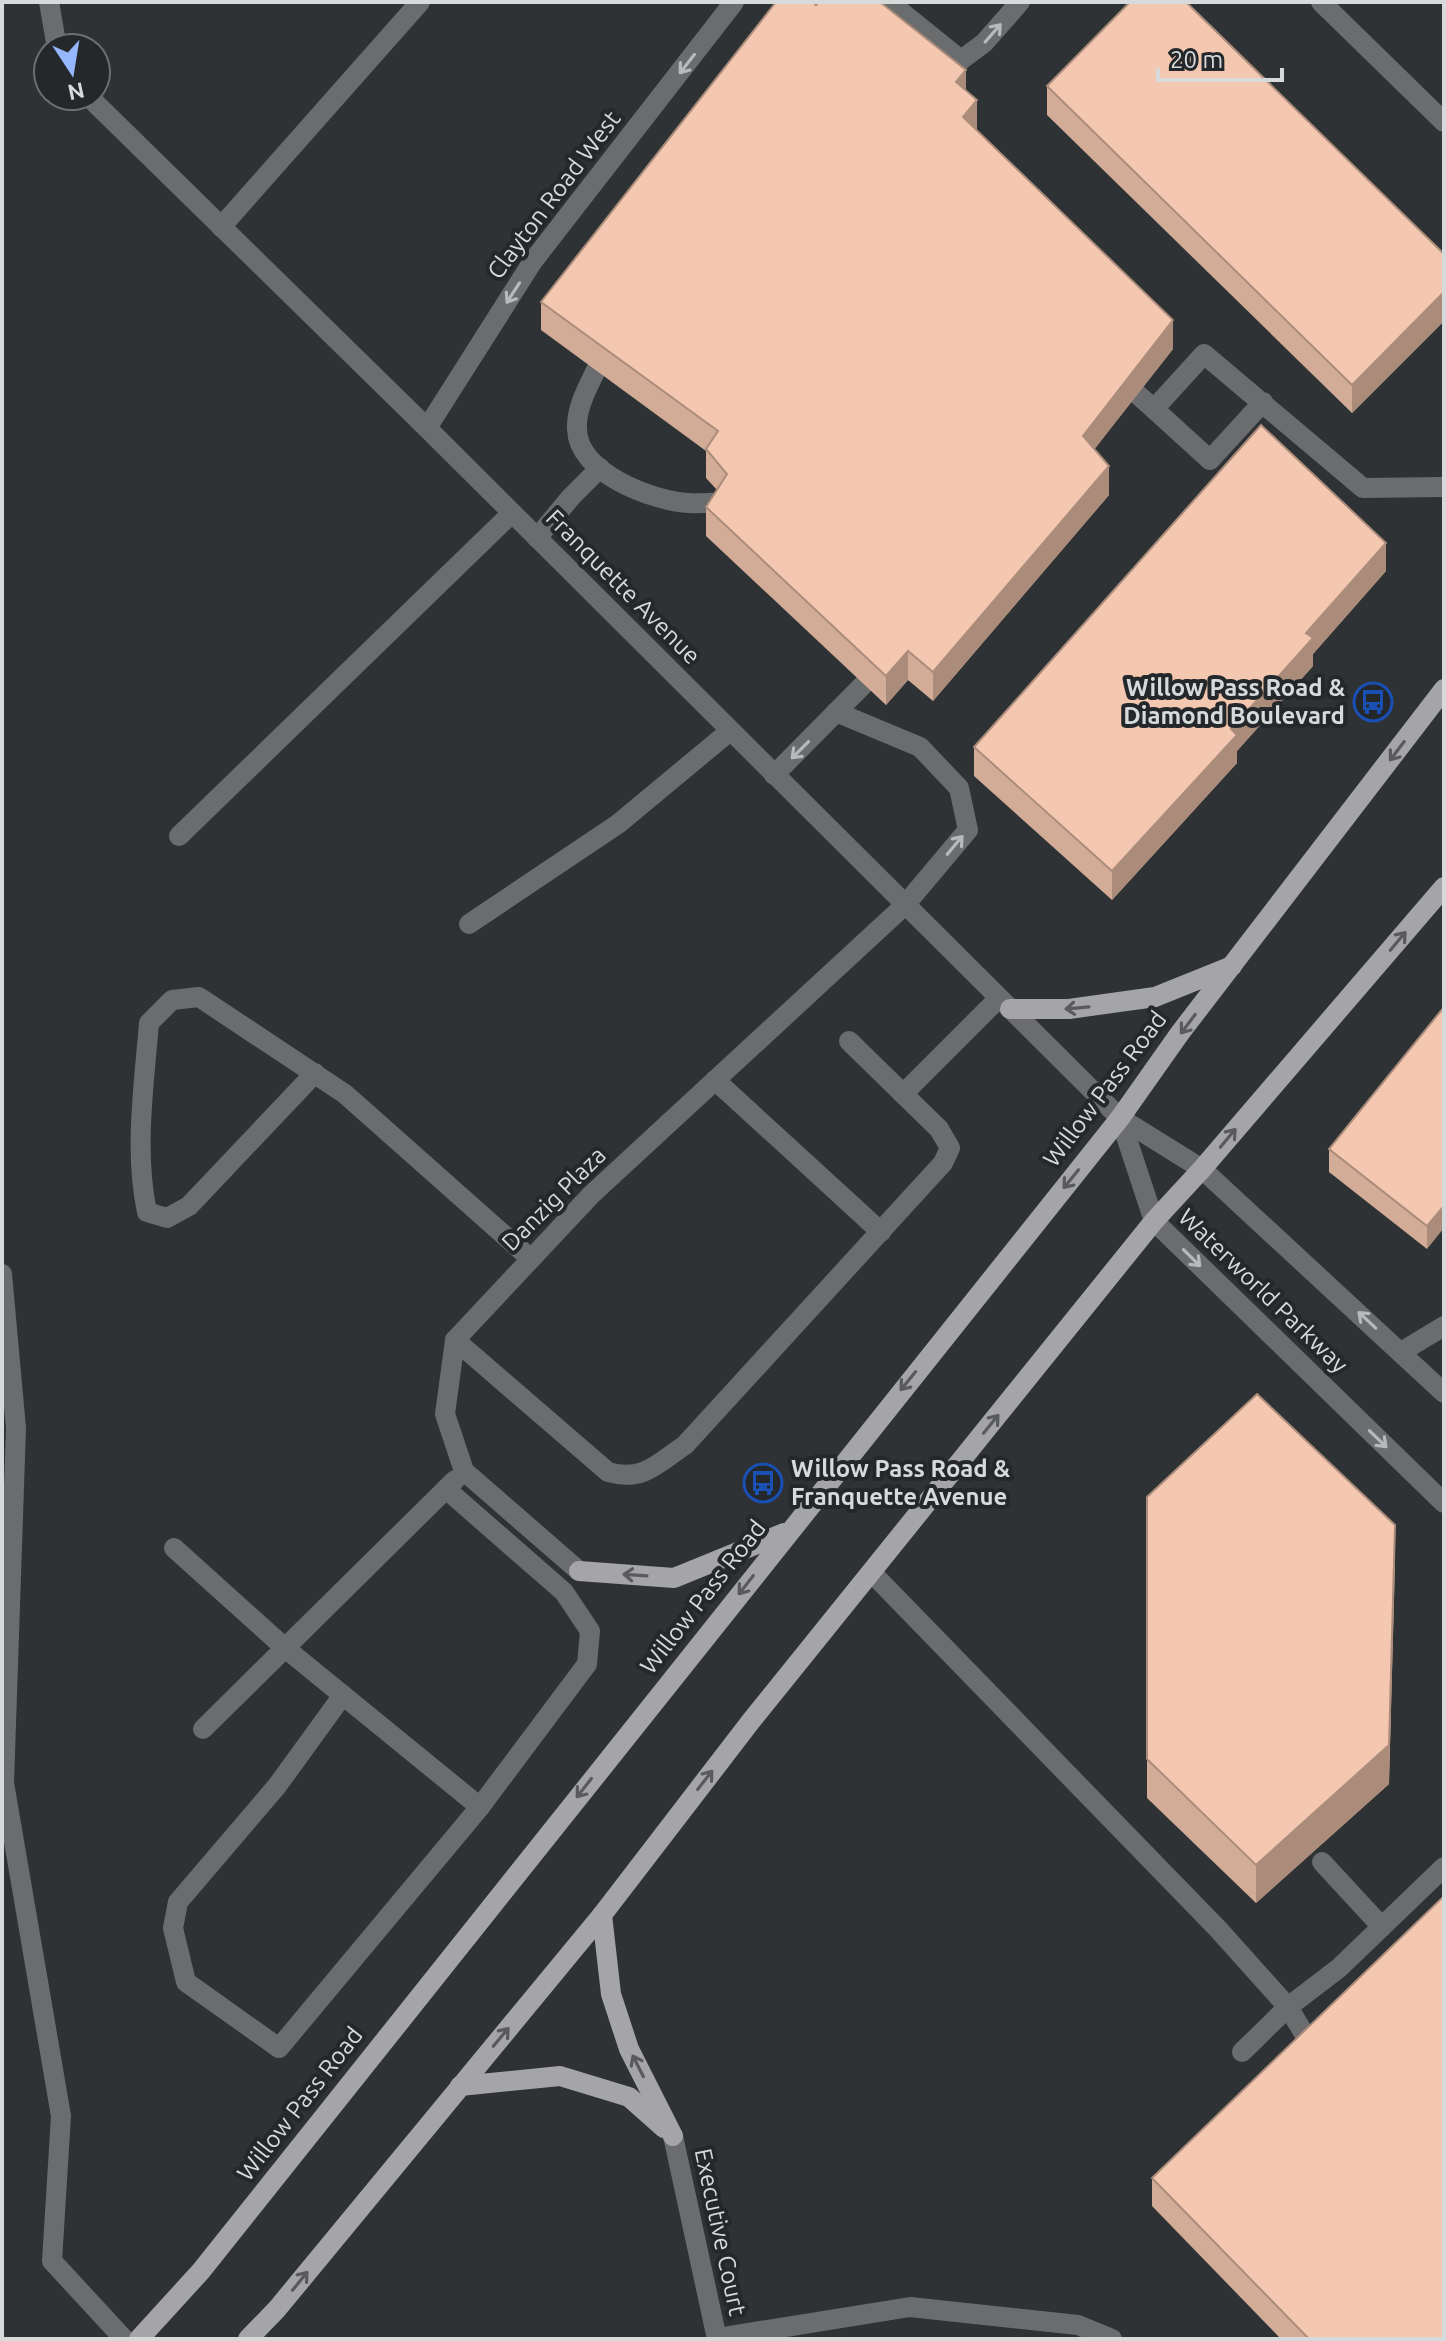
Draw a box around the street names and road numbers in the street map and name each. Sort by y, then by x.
street label: Clayton Road West [482,105,626,284]
street label: Franquette Avenue [541,504,706,669]
street label: Willow Pass Road [1037,1006,1172,1172]
street label: Danzig Plaza [496,1141,611,1256]
street label: Waterworld Parkway [1173,1203,1354,1378]
street label: Willow Pass Road [634,1515,771,1679]
street label: Willow Pass Road [231,2022,368,2186]
street label: Executive Court [690,2146,752,2319]

